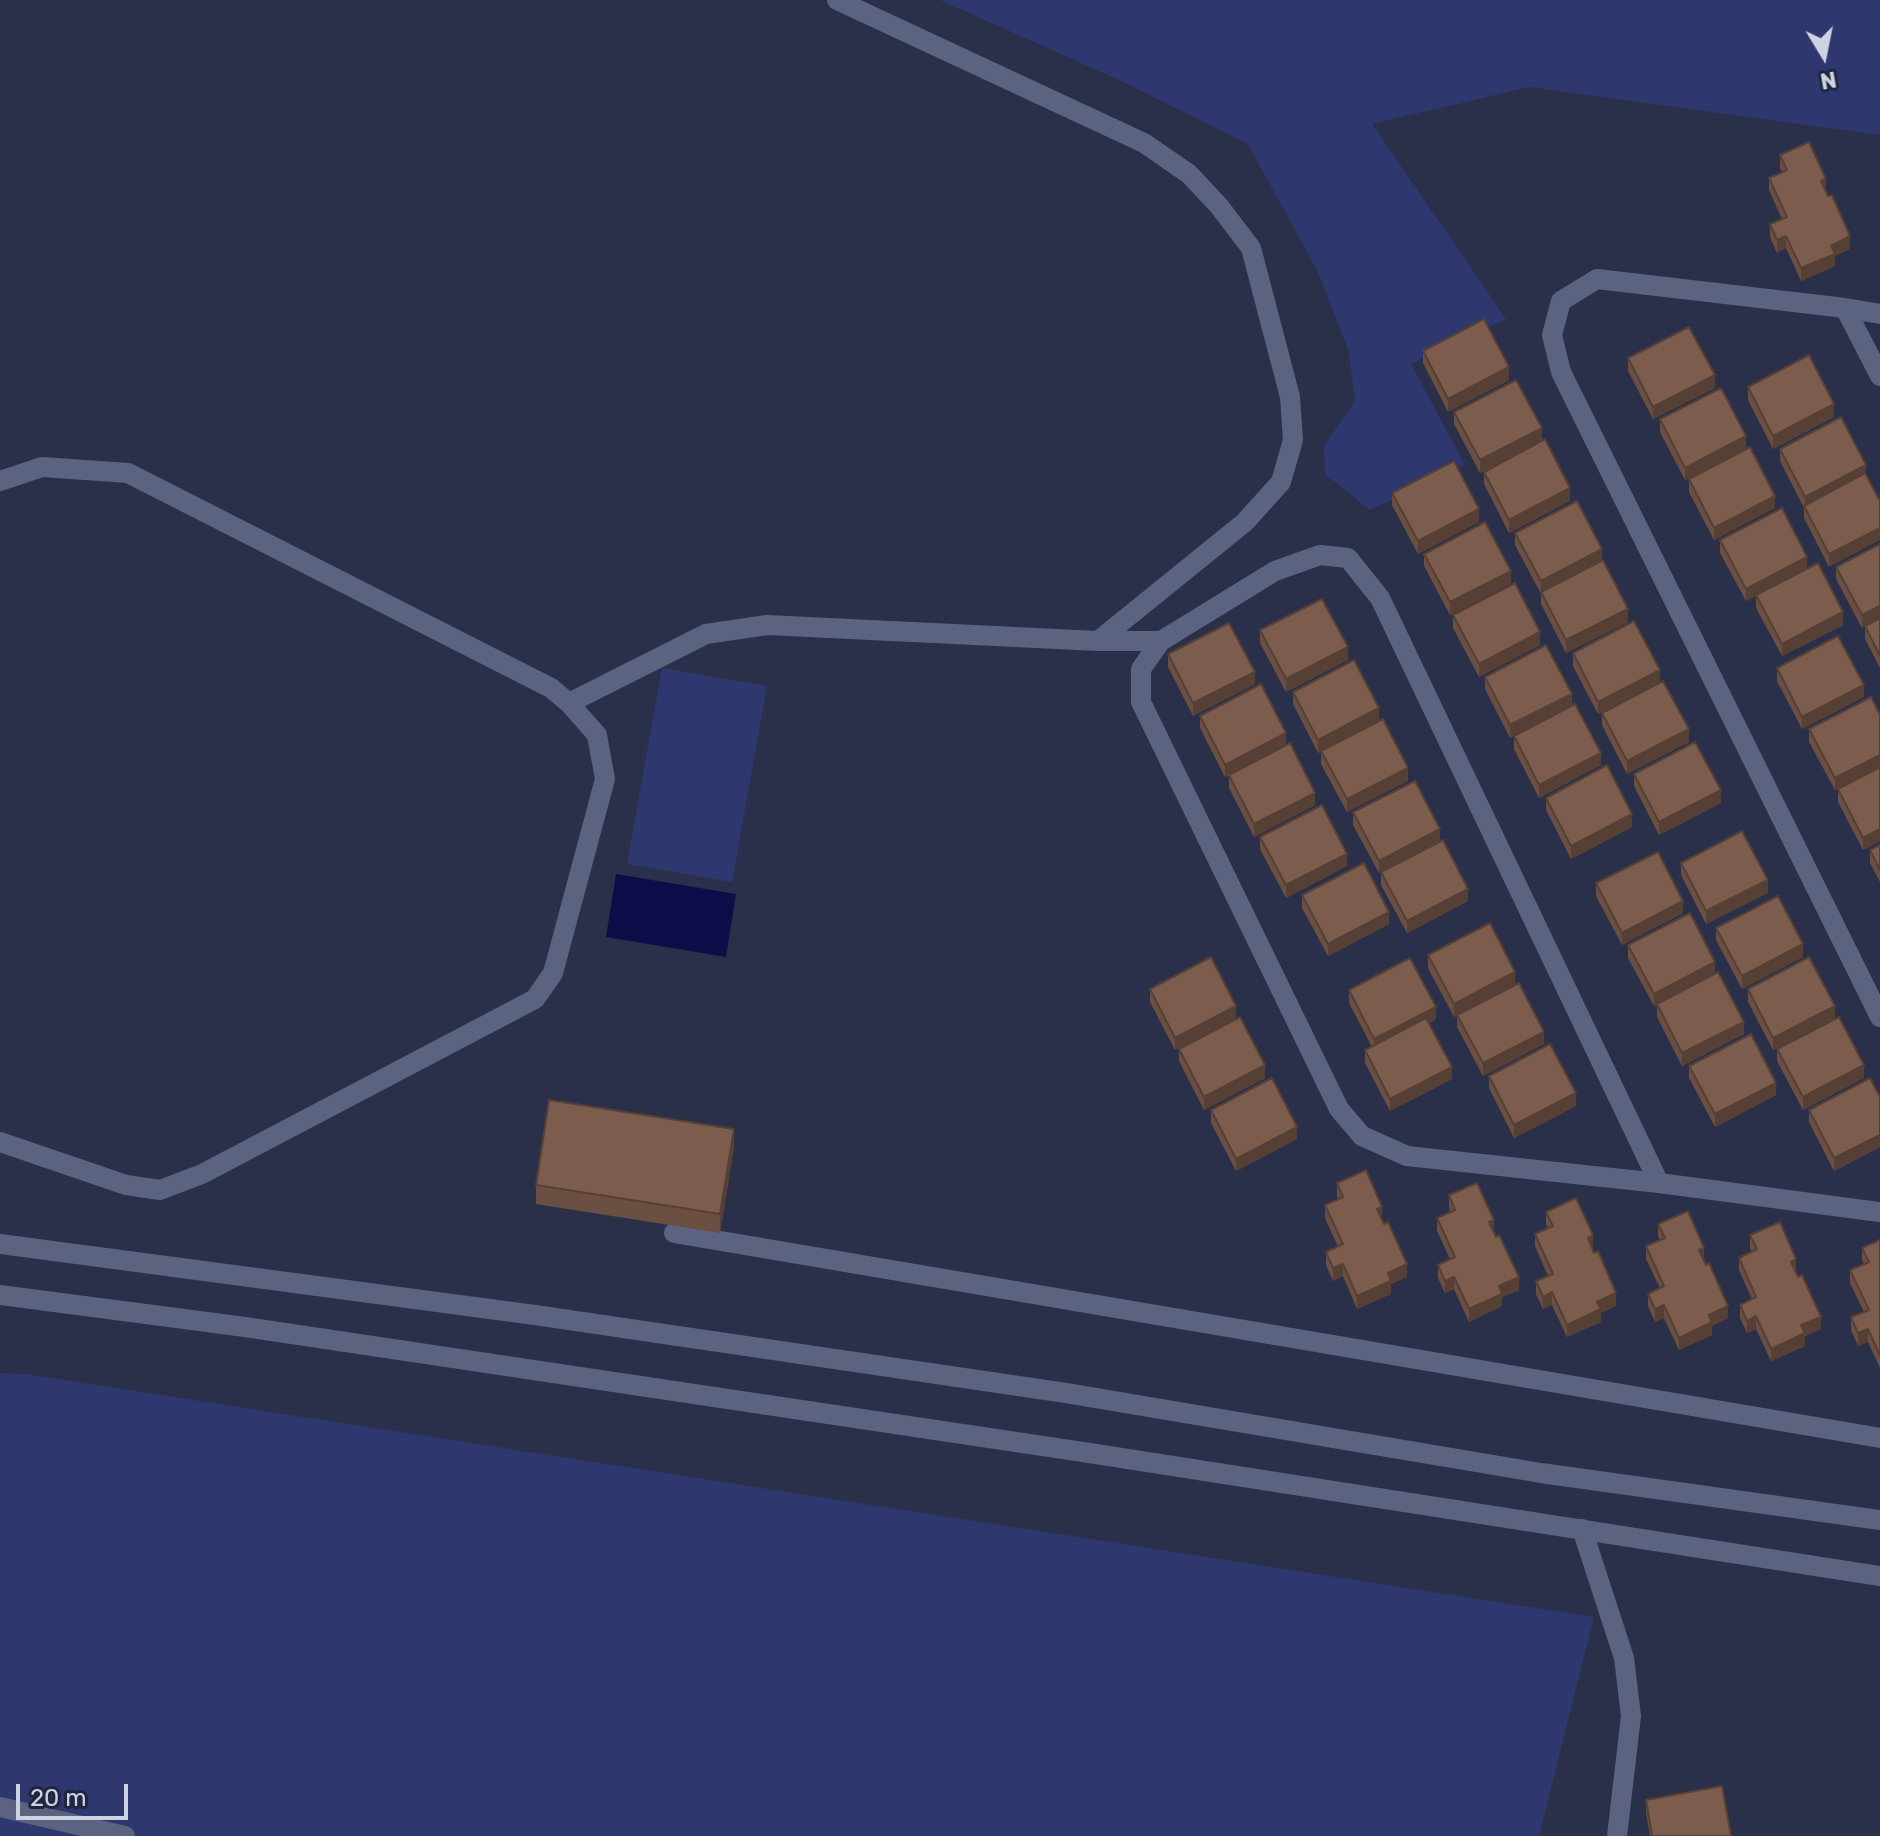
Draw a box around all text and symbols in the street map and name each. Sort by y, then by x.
north arrow [1784,16,1864,96]
text: N [1818,65,1838,95]
scale bar [20,1768,132,1818]
text: 20 m [30,1784,87,1812]

